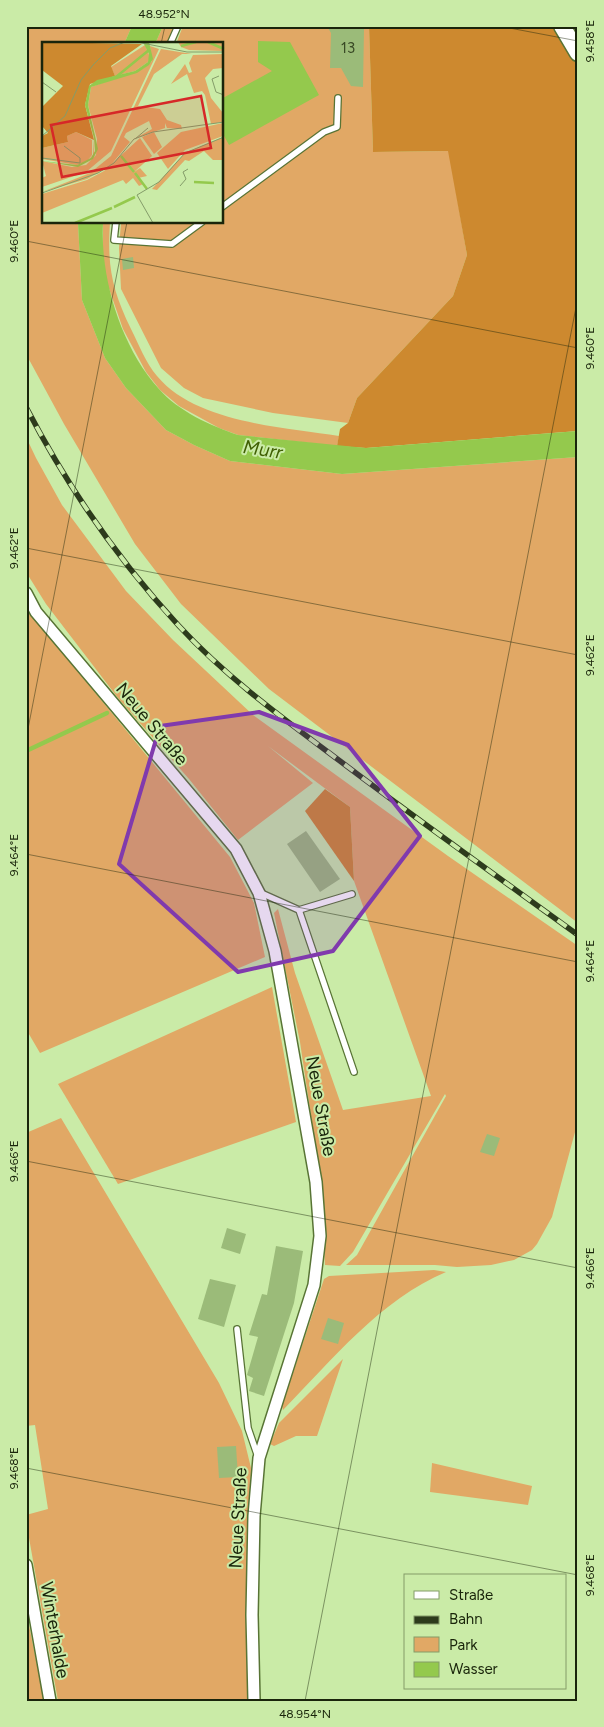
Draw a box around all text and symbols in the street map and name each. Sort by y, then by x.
text: 48.952°N [138,7,190,21]
text: 9.458°E [583,20,597,62]
house number: 13 [341,39,355,57]
inset map [42,42,224,224]
text: 9.460°E [7,220,21,262]
text: 9.460°E [583,327,597,369]
water label: Murr [242,435,285,464]
text: 9.462°E [7,527,21,569]
text: 9.462°E [583,634,597,676]
street label: Neue Straße [111,678,193,770]
text: 9.464°E [7,834,21,876]
text: 9.464°E [583,940,597,982]
street label: Neue Straße [301,1054,341,1158]
text: 9.466°E [7,1140,21,1182]
text: 9.466°E [583,1247,597,1289]
text: 9.468°E [7,1447,21,1489]
street label: Neue Straße [224,1467,252,1569]
text: 9.468°E [583,1554,597,1596]
legend [404,1574,566,1690]
street label: Winterhalde [36,1580,74,1680]
text: Straße [449,1586,493,1604]
text: Bahn [449,1610,483,1628]
text: Park [449,1636,478,1654]
text: Wasser [449,1660,498,1678]
text: 48.954°N [279,1707,331,1721]

